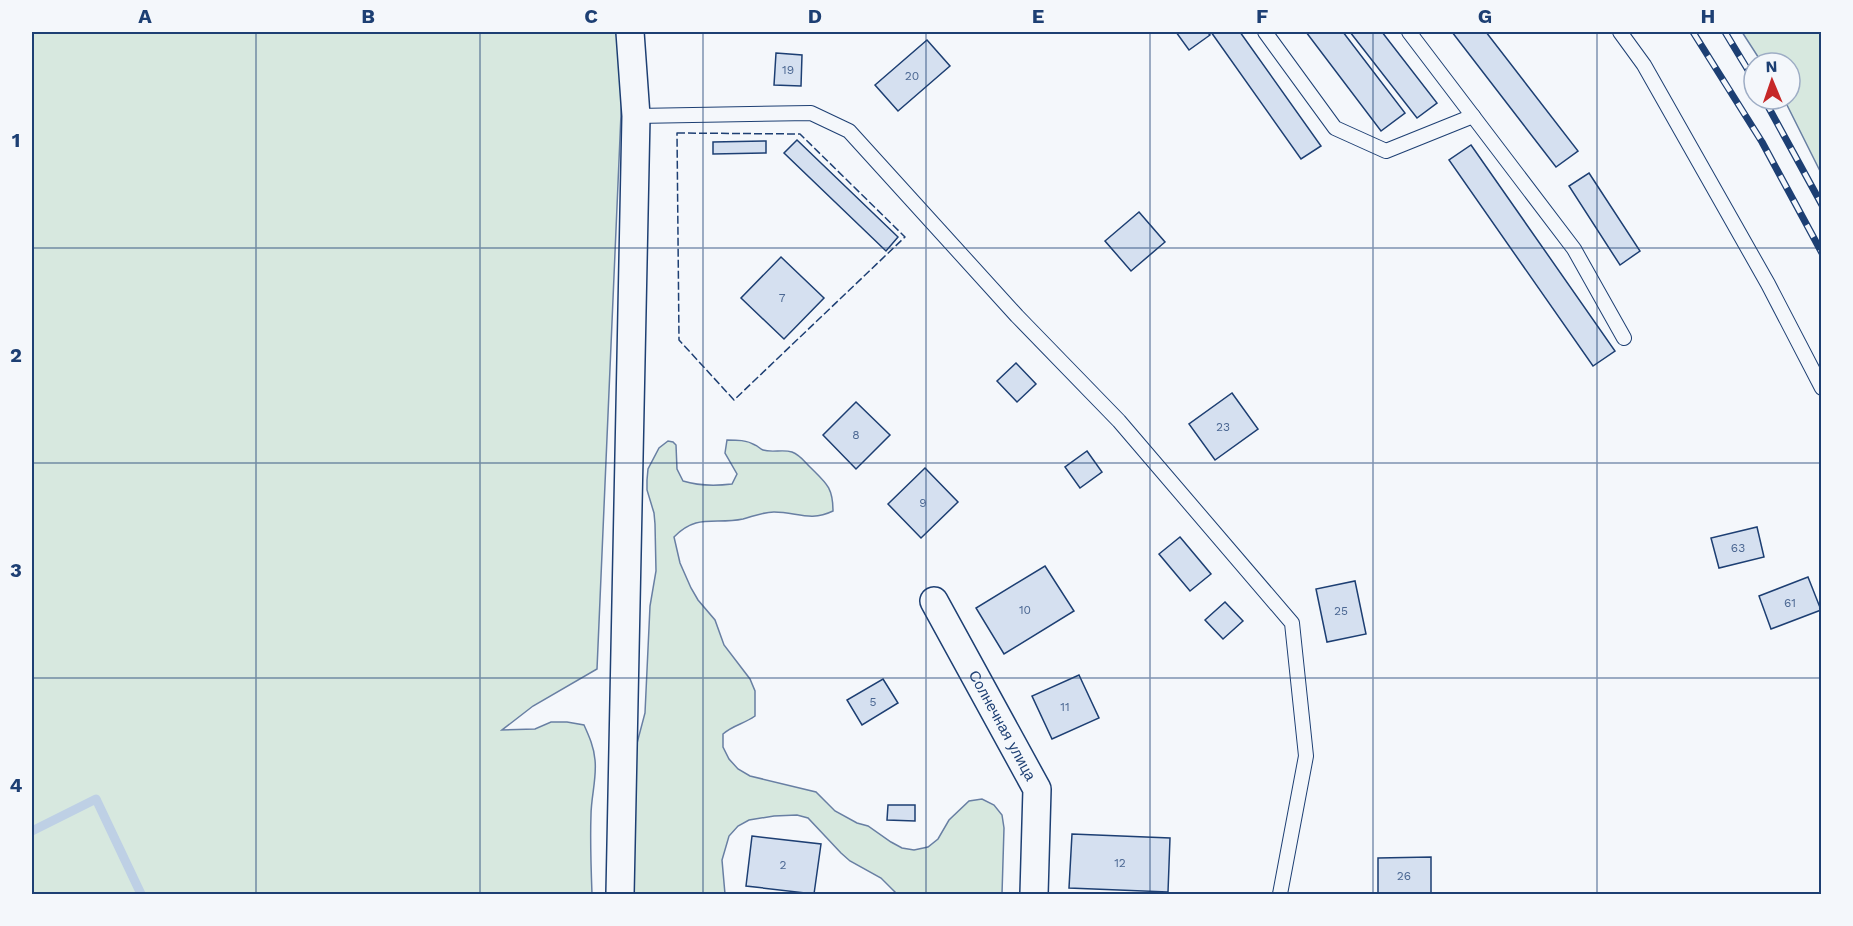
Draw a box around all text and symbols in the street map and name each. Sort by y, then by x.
text: A [138,4,152,28]
text: B [361,4,375,28]
text: C [584,4,598,28]
text: D [808,4,822,28]
text: E [1032,4,1044,28]
text: F [1256,4,1268,28]
text: G [1478,4,1492,28]
text: H [1701,4,1715,28]
north arrow [1742,51,1802,111]
text: N [1765,57,1778,76]
house number: 19 [782,63,794,77]
house number: 20 [905,69,919,83]
text: 1 [12,128,20,152]
house number: 7 [779,291,786,305]
text: 2 [10,343,22,367]
house number: 23 [1216,420,1230,434]
house number: 8 [852,428,860,442]
house number: 9 [919,496,927,510]
house number: 63 [1731,541,1745,555]
text: 3 [10,558,22,582]
house number: 61 [1784,596,1796,610]
house number: 10 [1019,603,1031,617]
house number: 25 [1334,604,1348,618]
street label: Солнечная улица [965,667,1040,784]
house number: 5 [870,695,877,709]
house number: 11 [1060,700,1070,714]
text: 4 [10,773,23,797]
house number: 12 [1114,856,1126,870]
house number: 2 [780,858,787,872]
house number: 26 [1397,869,1411,883]

